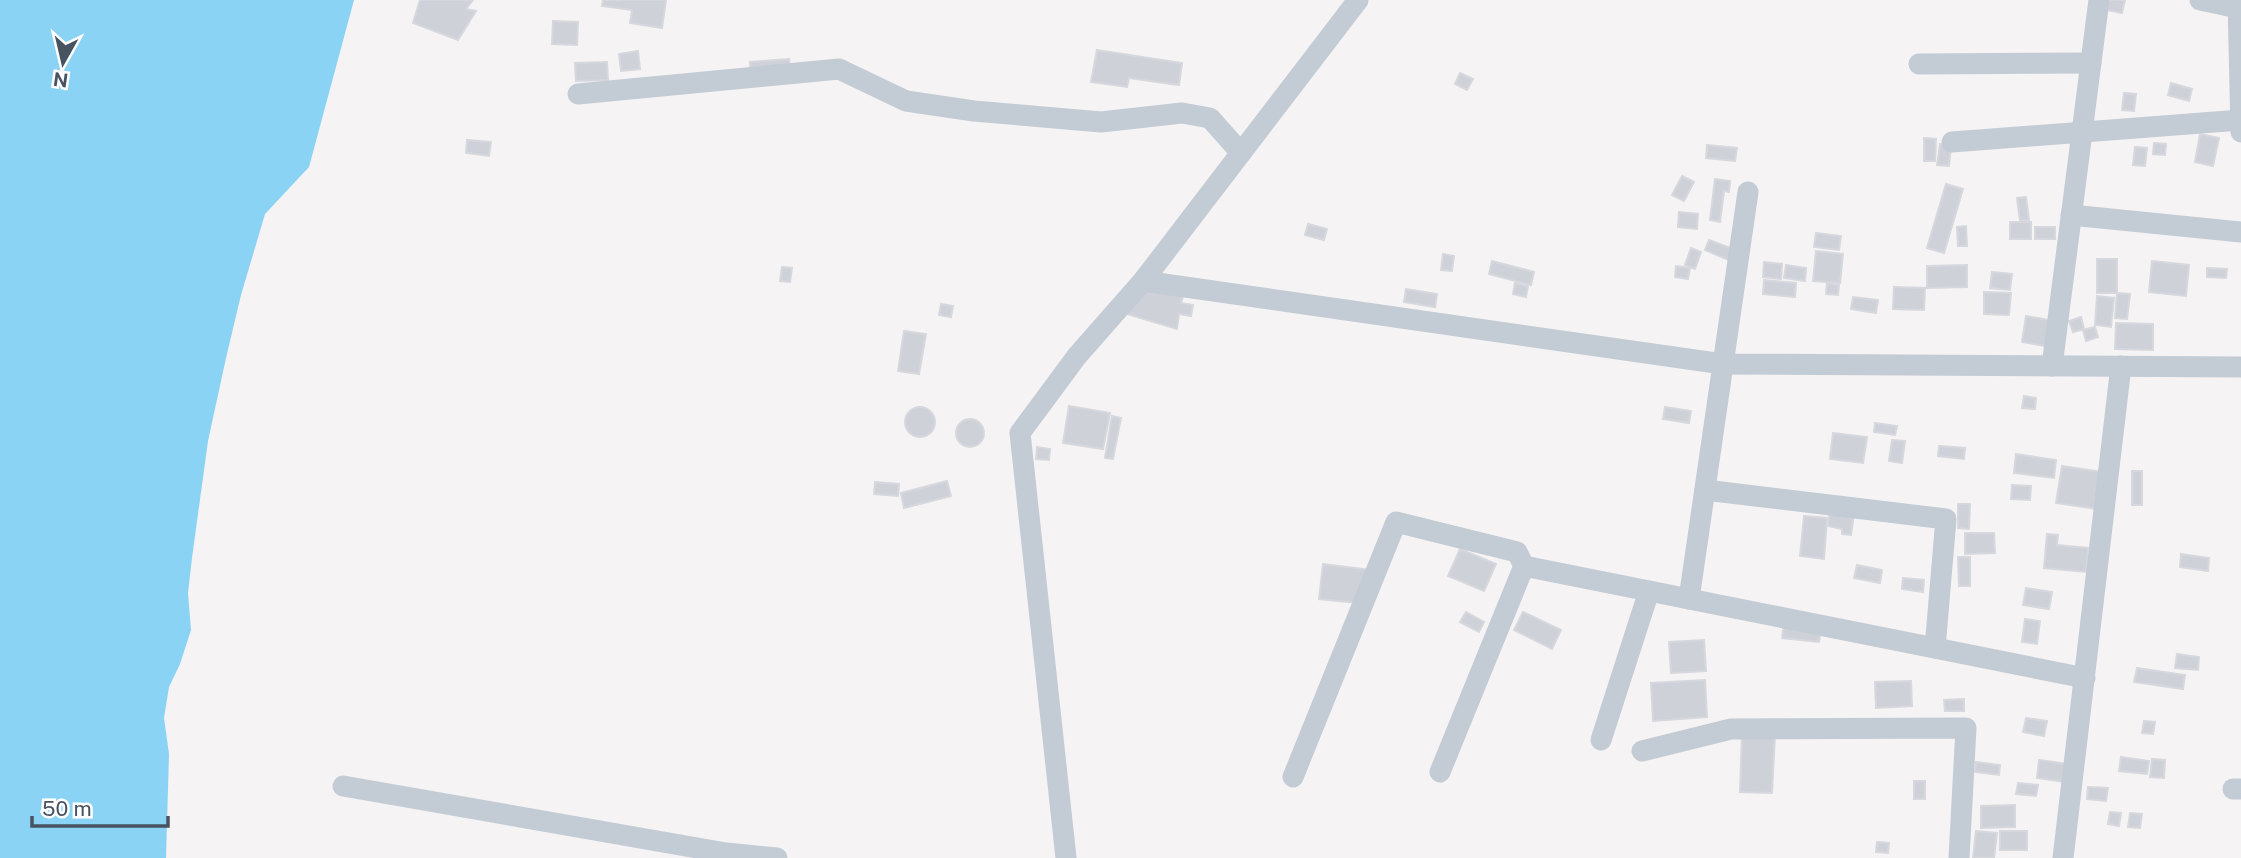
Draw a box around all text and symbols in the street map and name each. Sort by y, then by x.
north arrow [28,28,98,98]
text: N [52,68,70,92]
scale bar [32,784,168,828]
text: 50 m [42,796,92,821]

